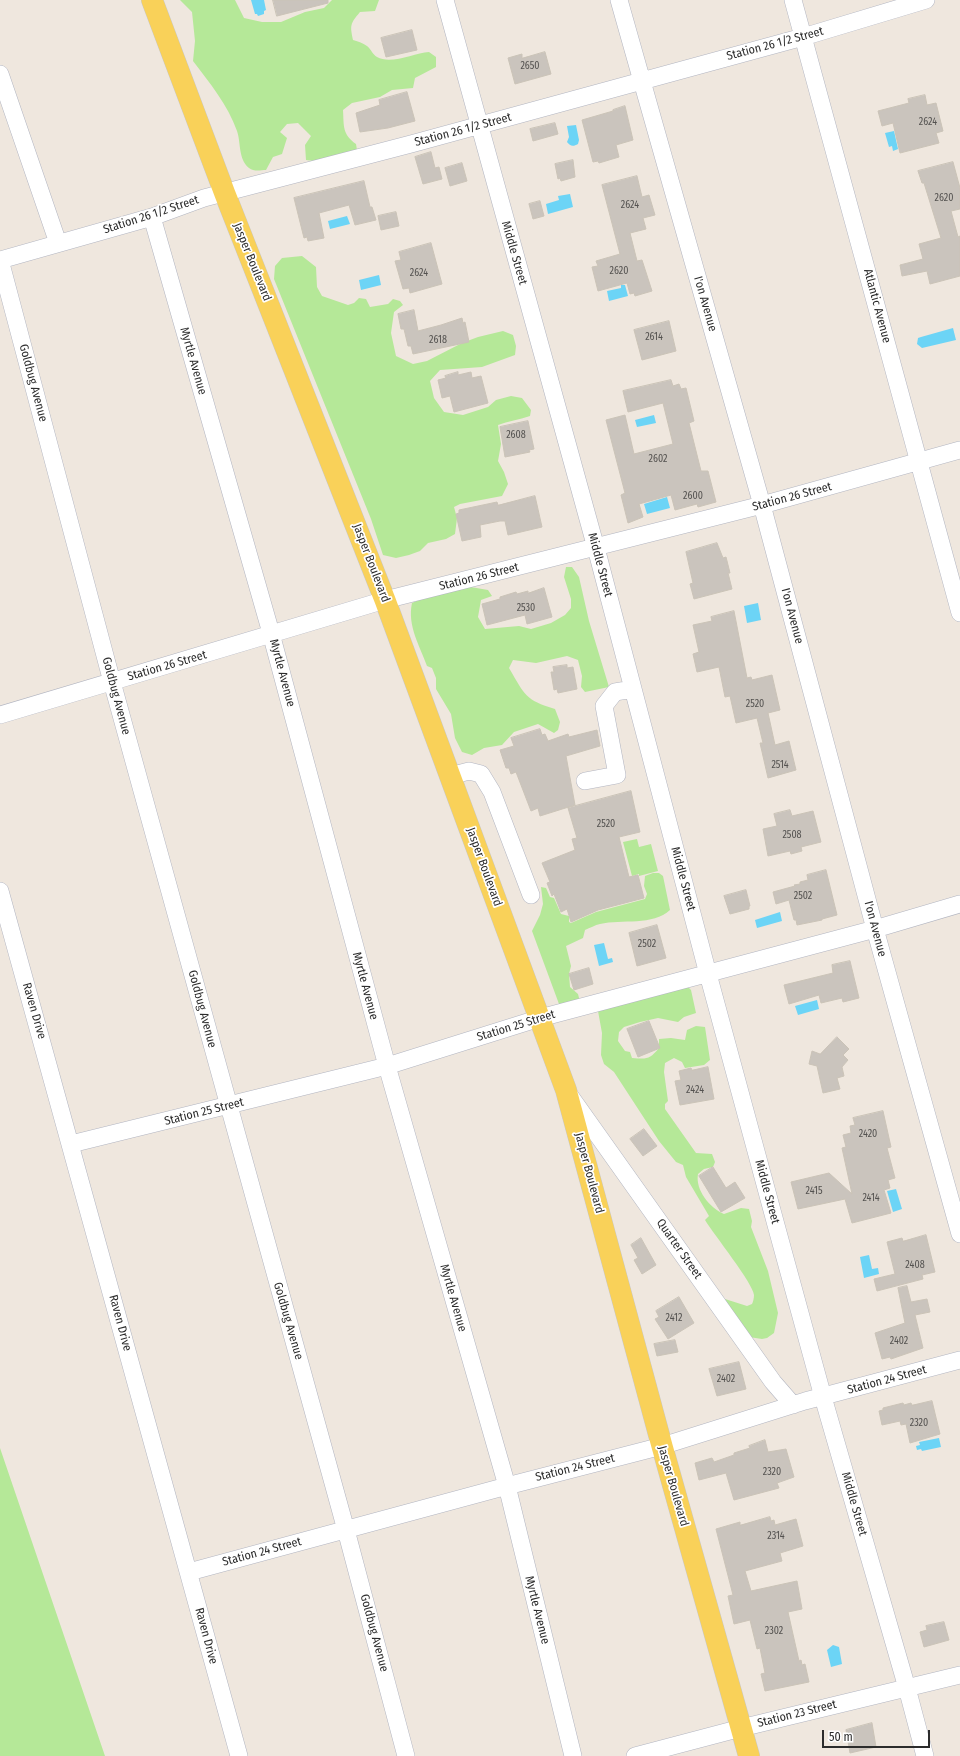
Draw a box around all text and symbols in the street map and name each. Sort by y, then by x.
street label: Station 26 1/2 Street [725,24,825,64]
house number: 2650 [520,60,540,72]
street label: Station 26 1/2 Street [413,110,513,150]
house number: 2624 [919,116,937,128]
house number: 2620 [935,192,953,204]
street label: Station 26 1/2 Street [101,193,201,237]
house number: 2624 [621,199,639,211]
street label: Middle Street [498,219,530,287]
street label: Jasper Boulevard [230,221,274,303]
house number: 2620 [610,265,628,277]
house number: 2624 [410,267,428,279]
street label: Atlantic Avenue [860,267,894,345]
street label: I'on Avenue [690,275,720,333]
street label: Myrtle Avenue [176,325,210,397]
house number: 2614 [645,331,663,343]
house number: 2618 [429,334,447,346]
street label: Goldbug Avenue [16,343,50,423]
house number: 2608 [506,429,526,441]
house number: 2602 [649,453,667,465]
street label: Station 26 Street [751,479,833,515]
house number: 2600 [683,490,703,502]
street label: Jasper Boulevard [349,522,393,604]
street label: Middle Street [585,531,615,599]
street label: Station 26 Street [438,560,520,594]
street label: I'on Avenue [778,587,806,645]
house number: 2530 [517,602,535,614]
street label: Myrtle Avenue [266,637,298,709]
street label: Station 26 Street [126,648,208,684]
street label: Goldbug Avenue [99,656,133,736]
house number: 2520 [746,698,764,710]
house number: 2514 [771,759,789,771]
house number: 2520 [597,818,615,830]
street label: Jasper Boulevard [463,826,505,908]
house number: 2508 [782,829,802,841]
street label: Middle Street [668,845,698,913]
house number: 2502 [794,890,812,902]
street label: I'on Avenue [861,900,889,958]
house number: 2502 [638,938,656,950]
street label: Myrtle Avenue [349,950,381,1022]
street label: Goldbug Avenue [185,969,219,1049]
street label: Raven Drive [19,981,49,1041]
street label: Station 25 Street [475,1007,557,1045]
house number: 2424 [686,1084,704,1096]
street label: Station 25 Street [163,1095,245,1129]
house number: 2420 [859,1128,877,1140]
street label: Jasper Boulevard [571,1131,607,1215]
street label: Middle Street [752,1158,782,1226]
house number: 2415 [806,1185,822,1197]
house number: 2414 [862,1192,880,1204]
street label: Quarter Street [653,1216,705,1282]
house number: 2408 [905,1259,925,1271]
street label: Myrtle Avenue [436,1262,470,1334]
street label: Goldbug Avenue [270,1281,306,1361]
street label: Raven Drive [106,1293,134,1353]
house number: 2412 [666,1312,682,1324]
house number: 2402 [890,1335,908,1347]
street label: Station 24 Street [846,1363,928,1397]
house number: 2402 [717,1373,735,1385]
house number: 2320 [910,1417,928,1429]
street label: Jasper Boulevard [655,1444,691,1528]
street label: Station 24 Street [534,1451,616,1485]
house number: 2320 [763,1466,781,1478]
street label: Middle Street [838,1470,870,1538]
house number: 2314 [767,1530,785,1542]
street label: Station 24 Street [221,1535,303,1569]
street label: Myrtle Avenue [522,1574,552,1646]
street label: Goldbug Avenue [357,1593,391,1673]
street label: Raven Drive [192,1606,220,1666]
house number: 2302 [765,1625,783,1637]
street label: Station 23 Street [756,1697,838,1731]
scale bar [824,1722,932,1748]
text: 50 m [829,1730,853,1744]

